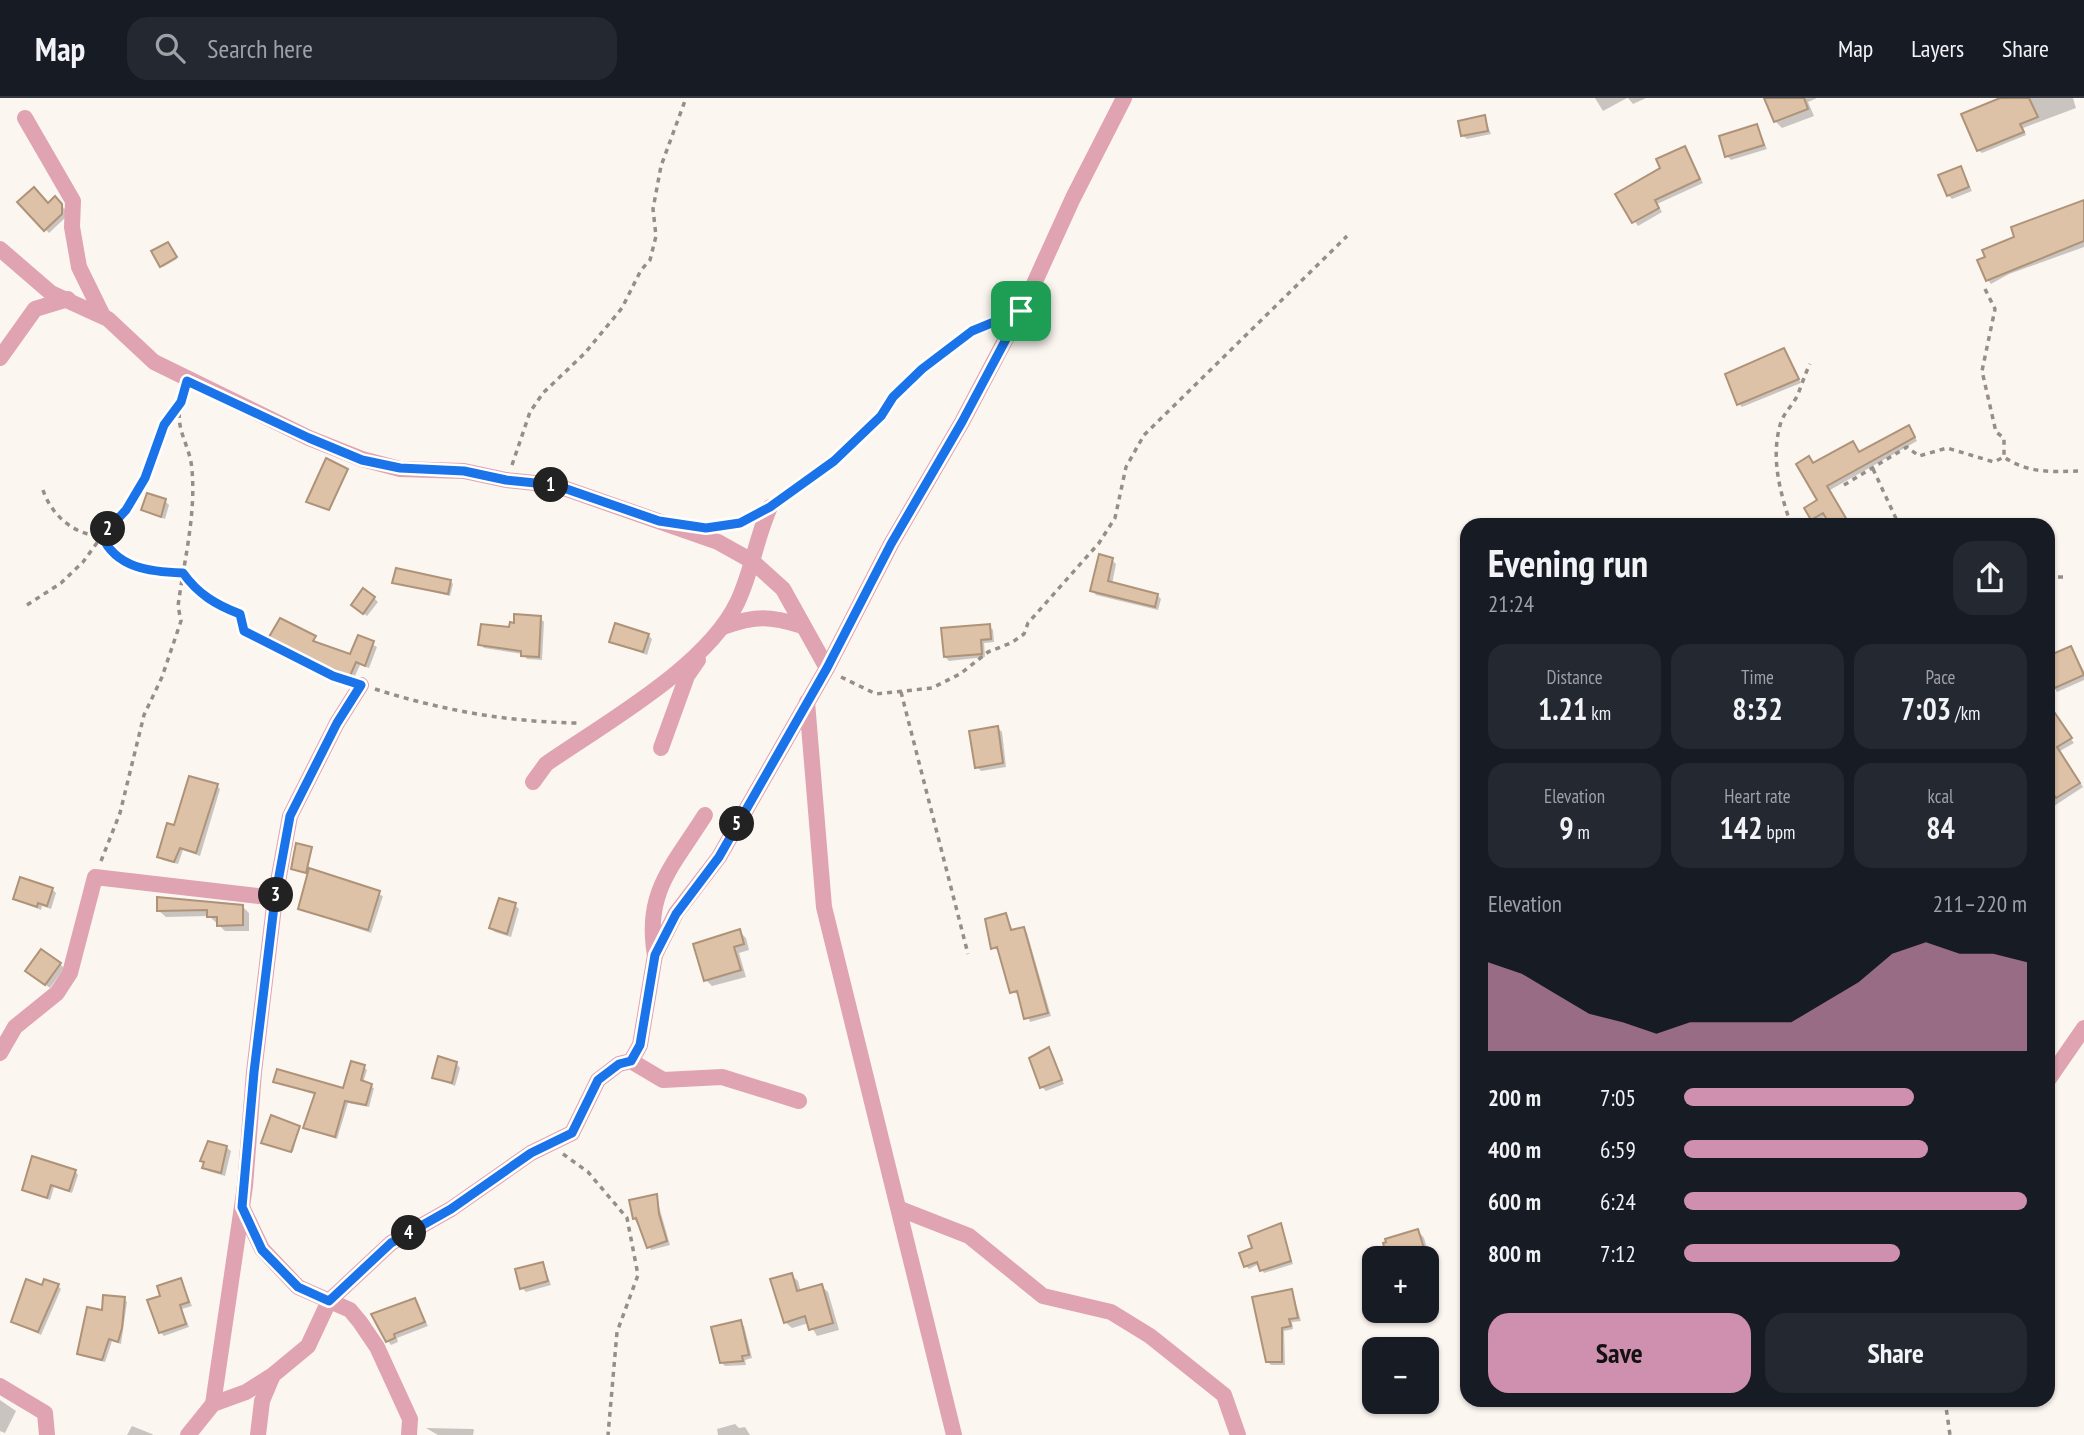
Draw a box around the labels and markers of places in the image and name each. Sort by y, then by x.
pin [991,281,1051,341]
pin: 1 [534,468,568,502]
pin: 2 [90,512,126,546]
pin: 5 [720,806,754,842]
pin: 3 [258,878,294,912]
pin: 4 [392,1216,426,1250]

